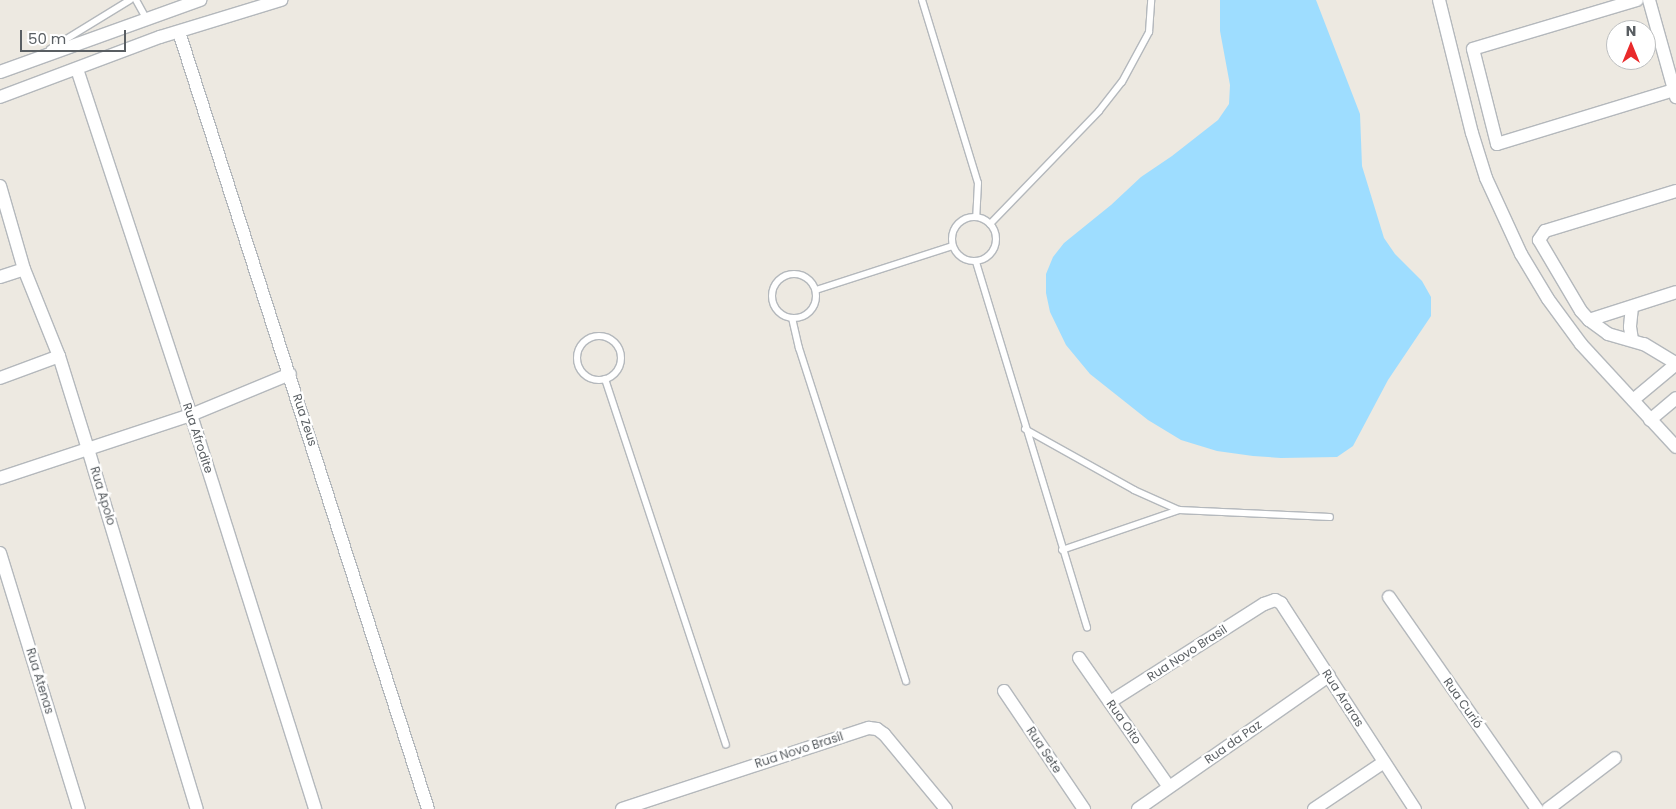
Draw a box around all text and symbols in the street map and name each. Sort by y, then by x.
scale bar [22,20,129,52]
north arrow [1606,20,1656,70]
text: N [1626,21,1636,41]
text: 50 m [28,28,66,49]
street label: Rua Zeus [290,392,320,448]
street label: Rua Afrodite [180,401,216,475]
street label: Rua Apolo [87,465,119,527]
street label: Rua Novo Brasil [1144,622,1230,684]
street label: Rua Atenas [23,646,57,716]
street label: Rua Araras [1319,666,1367,730]
street label: Rua Curió [1440,675,1486,731]
street label: Rua Oito [1104,697,1144,747]
street label: Rua da Paz [1202,717,1264,767]
street label: Rua Sete [1023,724,1065,776]
street label: Rua Novo Brasíl [753,729,845,771]

